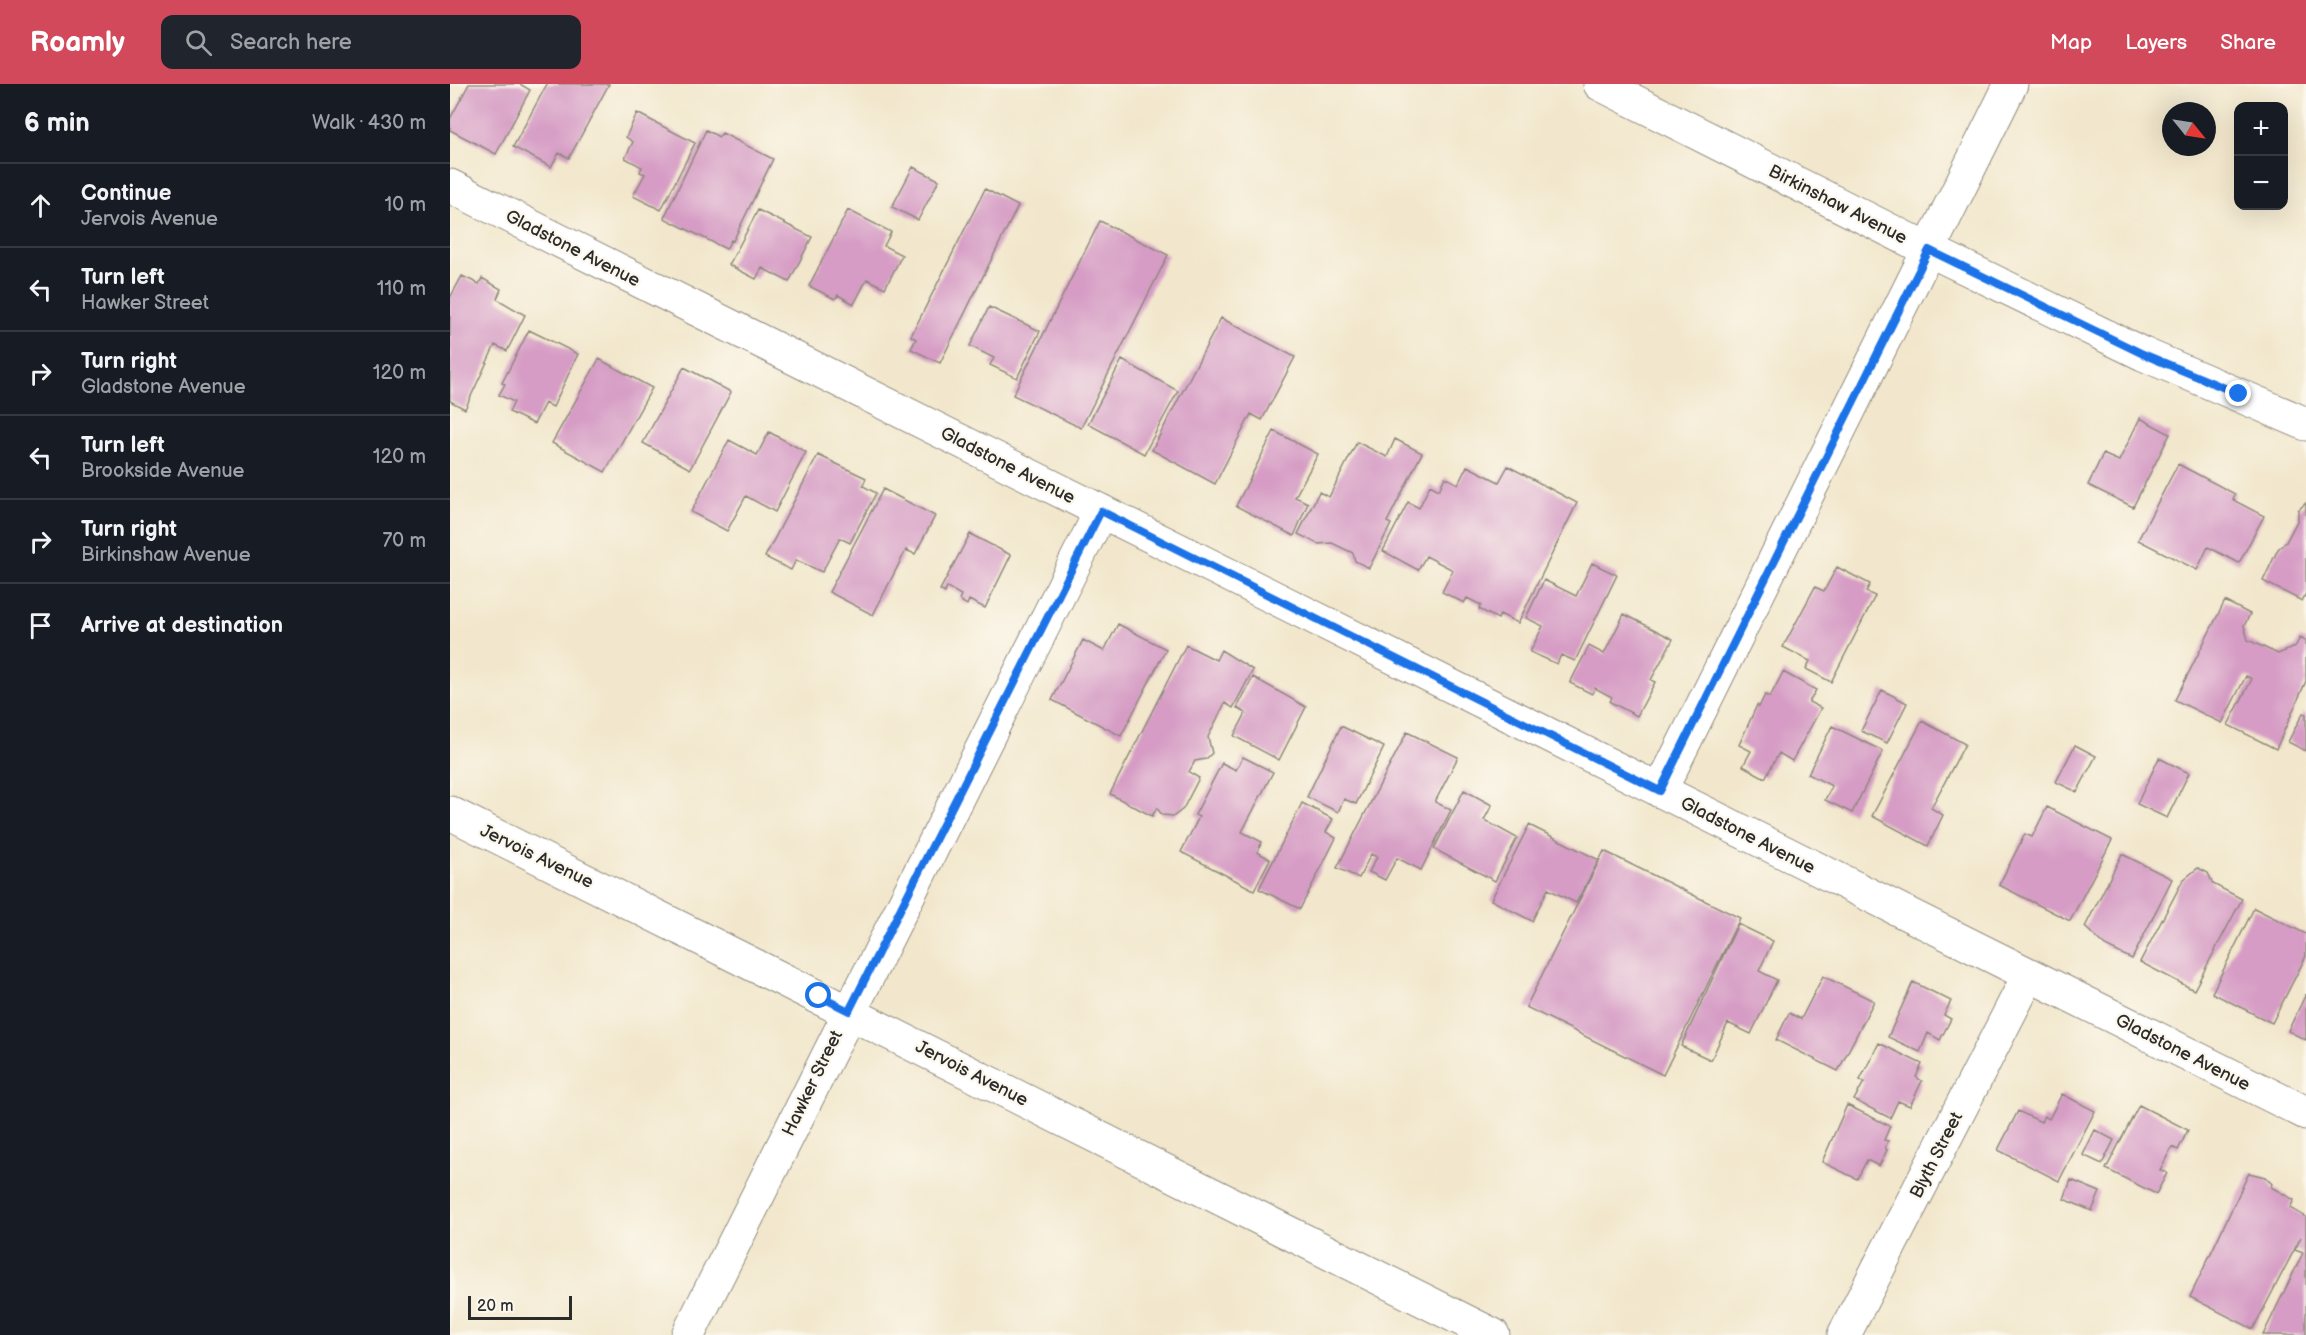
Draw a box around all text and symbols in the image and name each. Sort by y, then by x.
search box [161,15,581,69]
text: Roamly [30,26,125,59]
icon: search [182,26,215,59]
text: Search here [230,29,352,56]
text: Map [2050,30,2092,55]
text: Layers [2125,30,2187,55]
text: Share [2220,30,2276,55]
north arrow [2162,102,2216,156]
map controls [2234,102,2288,210]
button: + [2234,102,2288,156]
text: 6 min [24,108,90,139]
text: Walk · 430 m [312,111,426,135]
button: − [2234,156,2288,210]
street label: Birkinshaw Avenue [1765,160,1911,249]
text: Continue [81,180,171,207]
icon: ahead [24,189,57,222]
text: 10 m [385,193,426,217]
street label: Gladstone Avenue [502,205,644,292]
text: Jervois Avenue [81,207,218,231]
text: Turn left [81,264,165,291]
icon: left [24,273,57,306]
text: 110 m [377,277,426,301]
text: Hawker Street [81,291,209,315]
text: Turn right [81,348,177,375]
icon: right [24,357,57,390]
text: 120 m [373,361,426,385]
text: Gladstone Avenue [81,375,246,399]
route end [2225,380,2251,406]
street label: Gladstone Avenue [937,422,1079,509]
text: Turn left [81,432,165,459]
icon: left [24,441,57,474]
text: 120 m [373,445,426,469]
text: Brookside Avenue [81,459,244,483]
text: Turn right [81,516,177,543]
icon: right [24,525,57,558]
text: 70 m [382,529,426,553]
text: Birkinshaw Avenue [81,543,251,567]
icon: arrive [24,609,57,642]
text: Arrive at destination [81,612,283,639]
street label: Gladstone Avenue [1677,792,1819,879]
street label: Jervois Avenue [477,820,597,893]
route start [805,982,831,1008]
street label: Gladstone Avenue [2112,1009,2254,1096]
street label: Hawker Street [778,1026,847,1140]
street label: Jervois Avenue [912,1036,1032,1111]
street label: Blyth Street [1906,1108,1967,1202]
scale bar [468,1293,572,1320]
text: 20 m [477,1297,513,1316]

